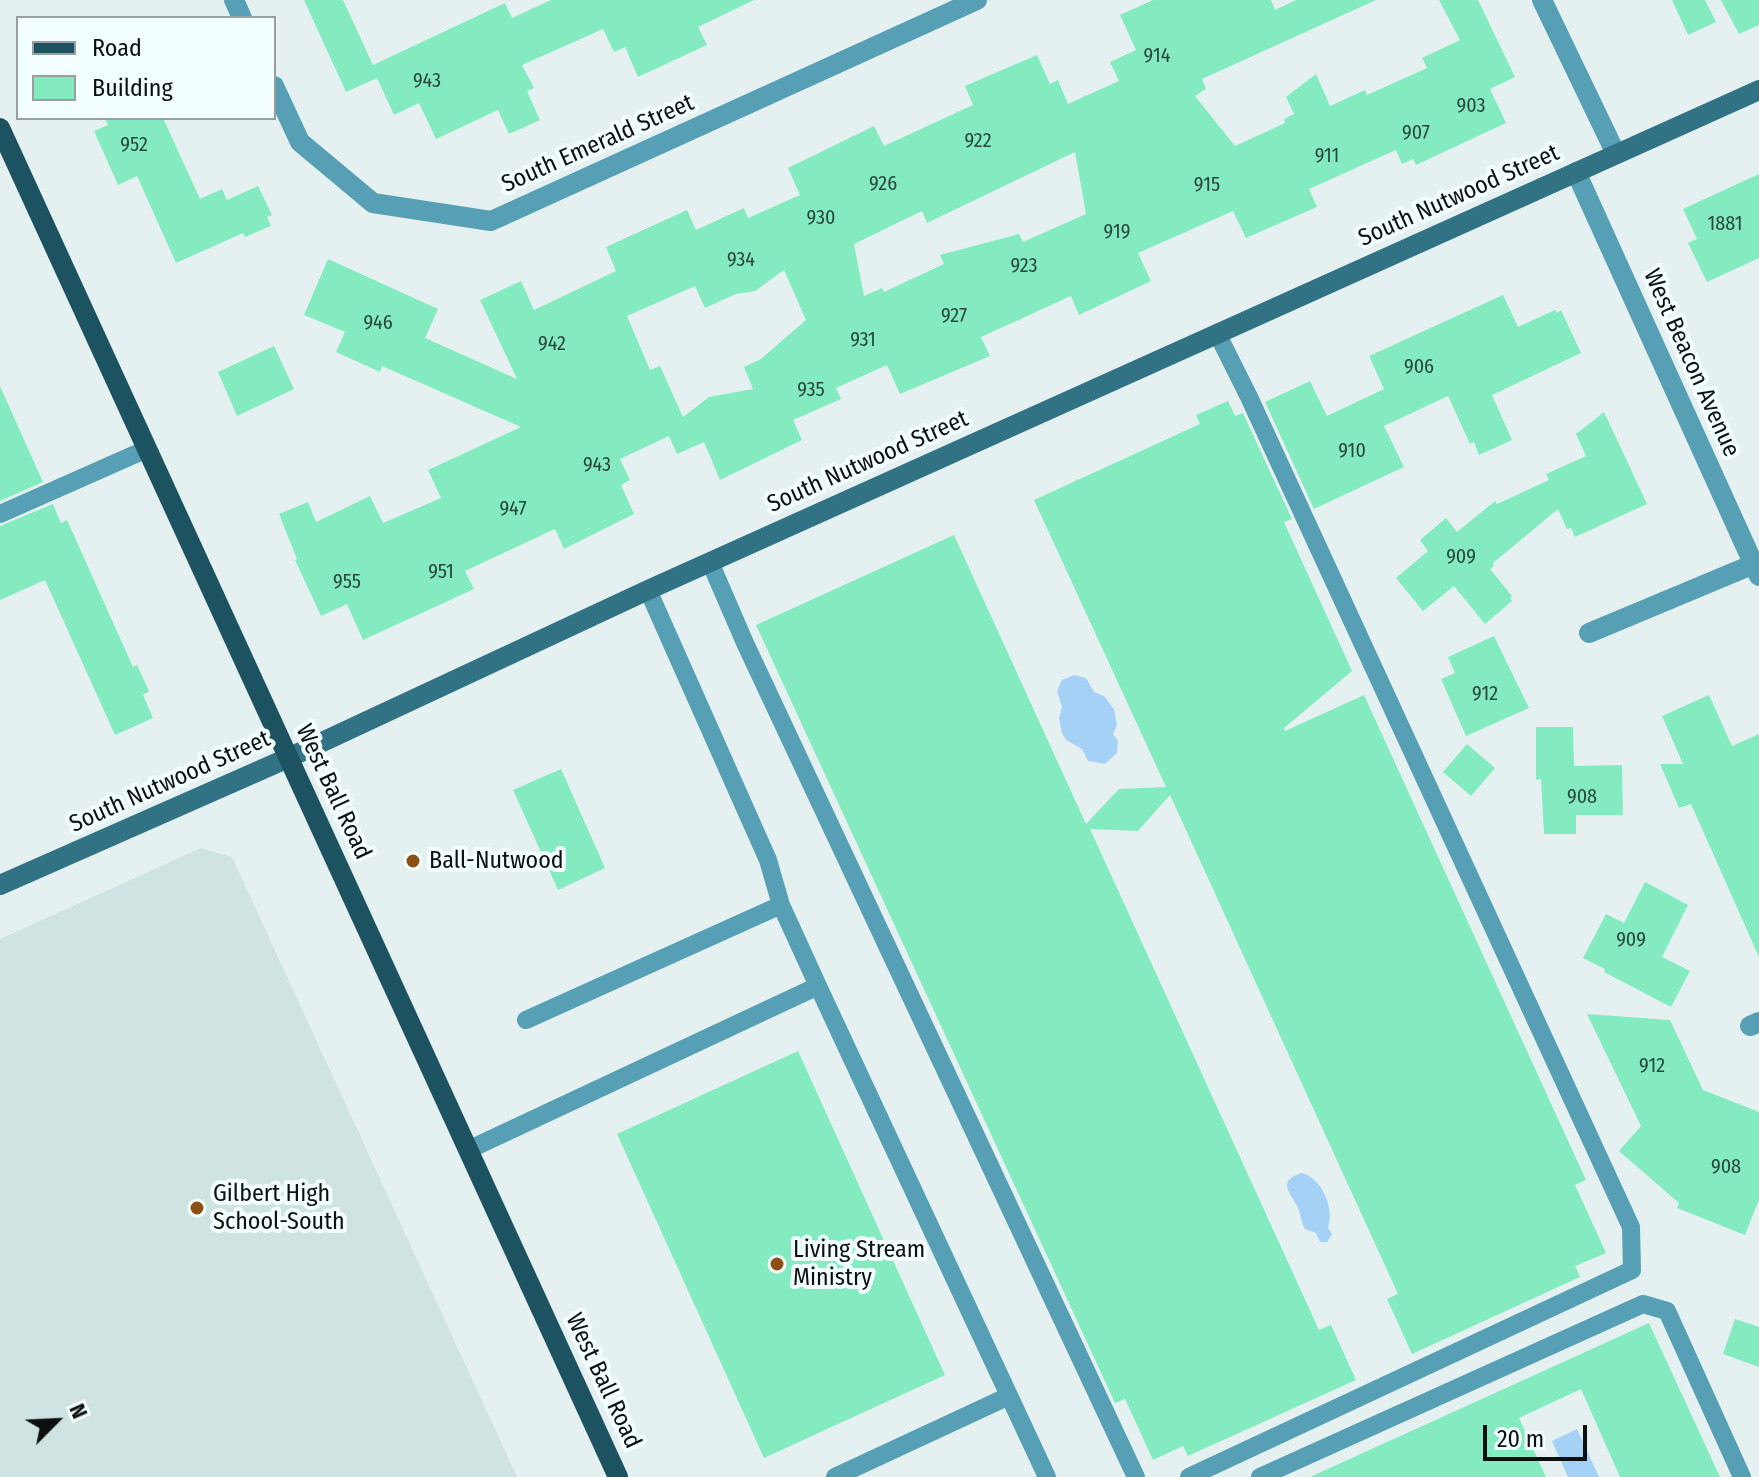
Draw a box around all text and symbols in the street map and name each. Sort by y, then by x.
legend [16,16,276,120]
text: Road [92,34,142,62]
house number: 914 [1144,44,1170,68]
house number: 943 [413,69,441,93]
text: Building [92,74,173,102]
street label: South Emerald Street [497,89,699,199]
house number: 903 [1457,94,1485,118]
house number: 907 [1402,121,1430,145]
house number: 922 [964,129,992,153]
house number: 952 [120,133,148,157]
street label: South Nutwood Street [1354,139,1564,253]
house number: 911 [1315,144,1339,168]
house number: 926 [869,172,897,196]
house number: 915 [1194,173,1220,197]
house number: 930 [807,206,835,230]
house number: 1881 [1707,212,1743,236]
house number: 919 [1104,220,1130,244]
house number: 934 [727,248,755,272]
house number: 923 [1010,254,1038,278]
street label: West Beacon Avenue [1637,265,1745,461]
house number: 927 [941,304,967,328]
house number: 946 [363,311,393,335]
house number: 931 [850,328,876,352]
house number: 942 [538,332,566,356]
house number: 906 [1404,355,1434,379]
house number: 935 [797,378,825,402]
street label: South Nutwood Street [763,405,973,519]
house number: 910 [1338,439,1366,463]
house number: 943 [583,453,611,477]
house number: 947 [500,497,526,521]
house number: 909 [1446,545,1476,569]
house number: 951 [428,560,454,584]
house number: 955 [333,570,361,594]
house number: 912 [1472,682,1498,706]
street label: West Ball Road [289,720,377,864]
street label: South Nutwood Street [65,725,275,839]
house number: 908 [1567,785,1597,809]
place label: Ball-Nutwood [429,847,564,875]
marker: Ball-Nutwood [404,852,422,870]
house number: 909 [1616,928,1646,952]
house number: 912 [1639,1054,1665,1078]
house number: 908 [1711,1155,1741,1179]
place label: Gilbert High School-South [213,1180,345,1236]
marker: Gilbert High School-South [188,1199,206,1217]
place label: Living Stream Ministry [793,1236,925,1292]
marker: Living Stream Ministry [768,1255,786,1273]
street label: West Ball Road [559,1309,647,1453]
north arrow [16,1381,96,1461]
text: N [63,1400,93,1423]
scale bar [1487,1409,1591,1459]
text: 20 m [1497,1425,1544,1453]

